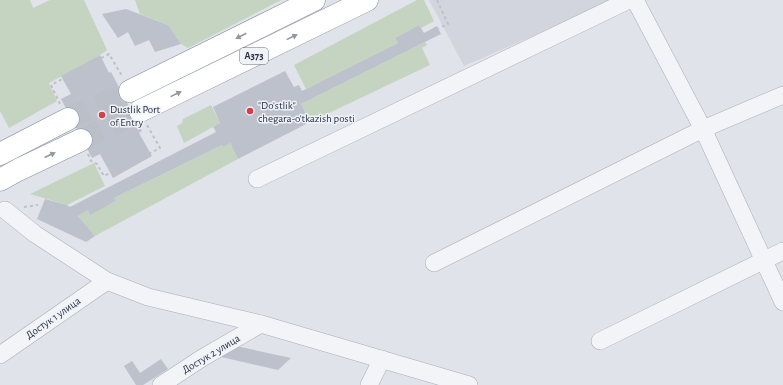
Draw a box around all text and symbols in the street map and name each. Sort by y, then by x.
one-way arrow [236,33,247,39]
one-way arrow [287,34,298,40]
road number: A373 [240,48,268,64]
one-way arrow [170,91,181,97]
place label: "Do'stlik" chegara-o'tkazish posti [258,100,355,124]
place label: Dustlik Port of Entry [110,104,161,128]
marker: "Do'stlik" chegara-o'tkazish posti [245,106,255,116]
marker: Dustlik Port of Entry [97,110,107,120]
one-way arrow [44,152,55,158]
street label: Достук 1 улица [24,295,82,341]
street label: Достук 2 улица [180,332,242,376]

